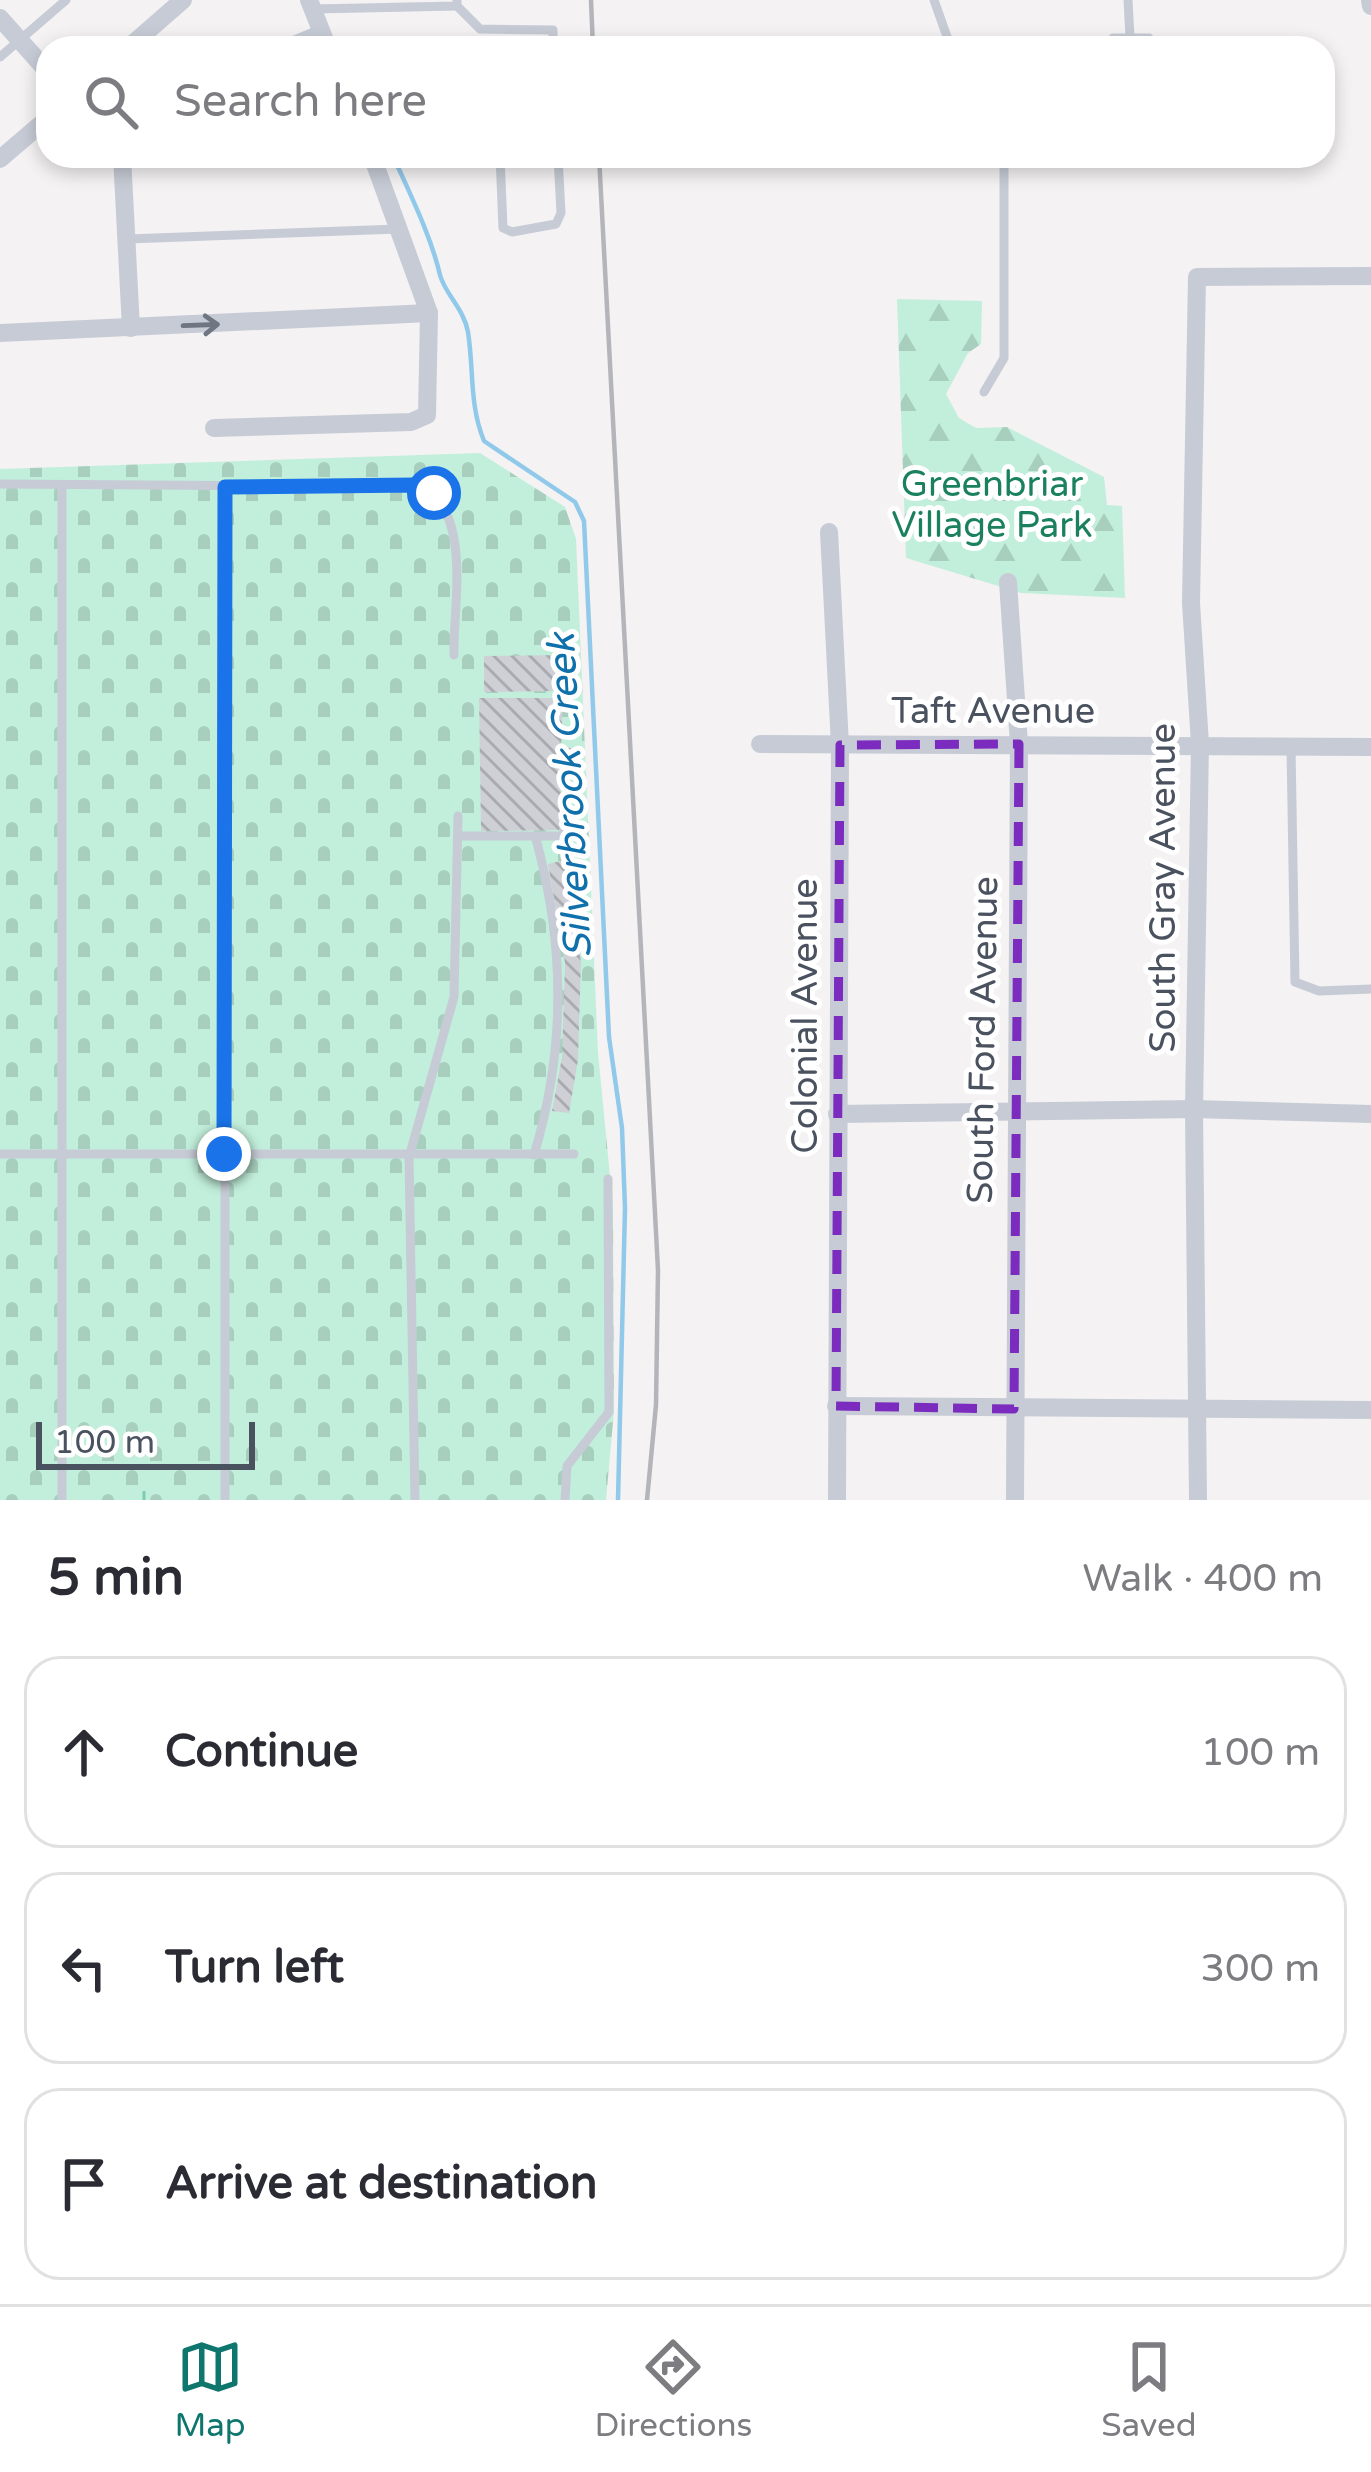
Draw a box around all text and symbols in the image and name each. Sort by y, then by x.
search box [36,36,1335,168]
icon: search [78,69,144,135]
text: Search here [174,75,427,129]
one-way arrow [181,313,220,336]
park label: Greenbriar Village Park [891,463,1093,547]
route start [407,466,461,520]
water label: Silverbrook Creek [538,630,602,959]
street label: Taft Avenue [891,690,1095,733]
street label: South Gray Avenue [1142,723,1185,1053]
street label: South Ford Avenue [959,876,1007,1204]
street label: Colonial Avenue [784,878,827,1154]
route end [197,1127,251,1181]
scale bar [36,1416,255,1469]
text: 100 m [54,1423,155,1462]
text: 5 min [48,1547,184,1609]
text: Walk · 400 m [1082,1555,1323,1602]
icon: ahead [51,1719,117,1785]
text: Continue [165,1725,358,1779]
text: 100 m [1201,1729,1320,1776]
icon: left [51,1935,117,2001]
text: Turn left [165,1941,344,1995]
text: 300 m [1201,1945,1320,1992]
icon: arrive [51,2151,117,2217]
text: Arrive at destination [165,2157,597,2211]
tab: Map [174,2334,246,2445]
tab: Directions [594,2334,752,2445]
tab: Saved [1101,2334,1197,2445]

